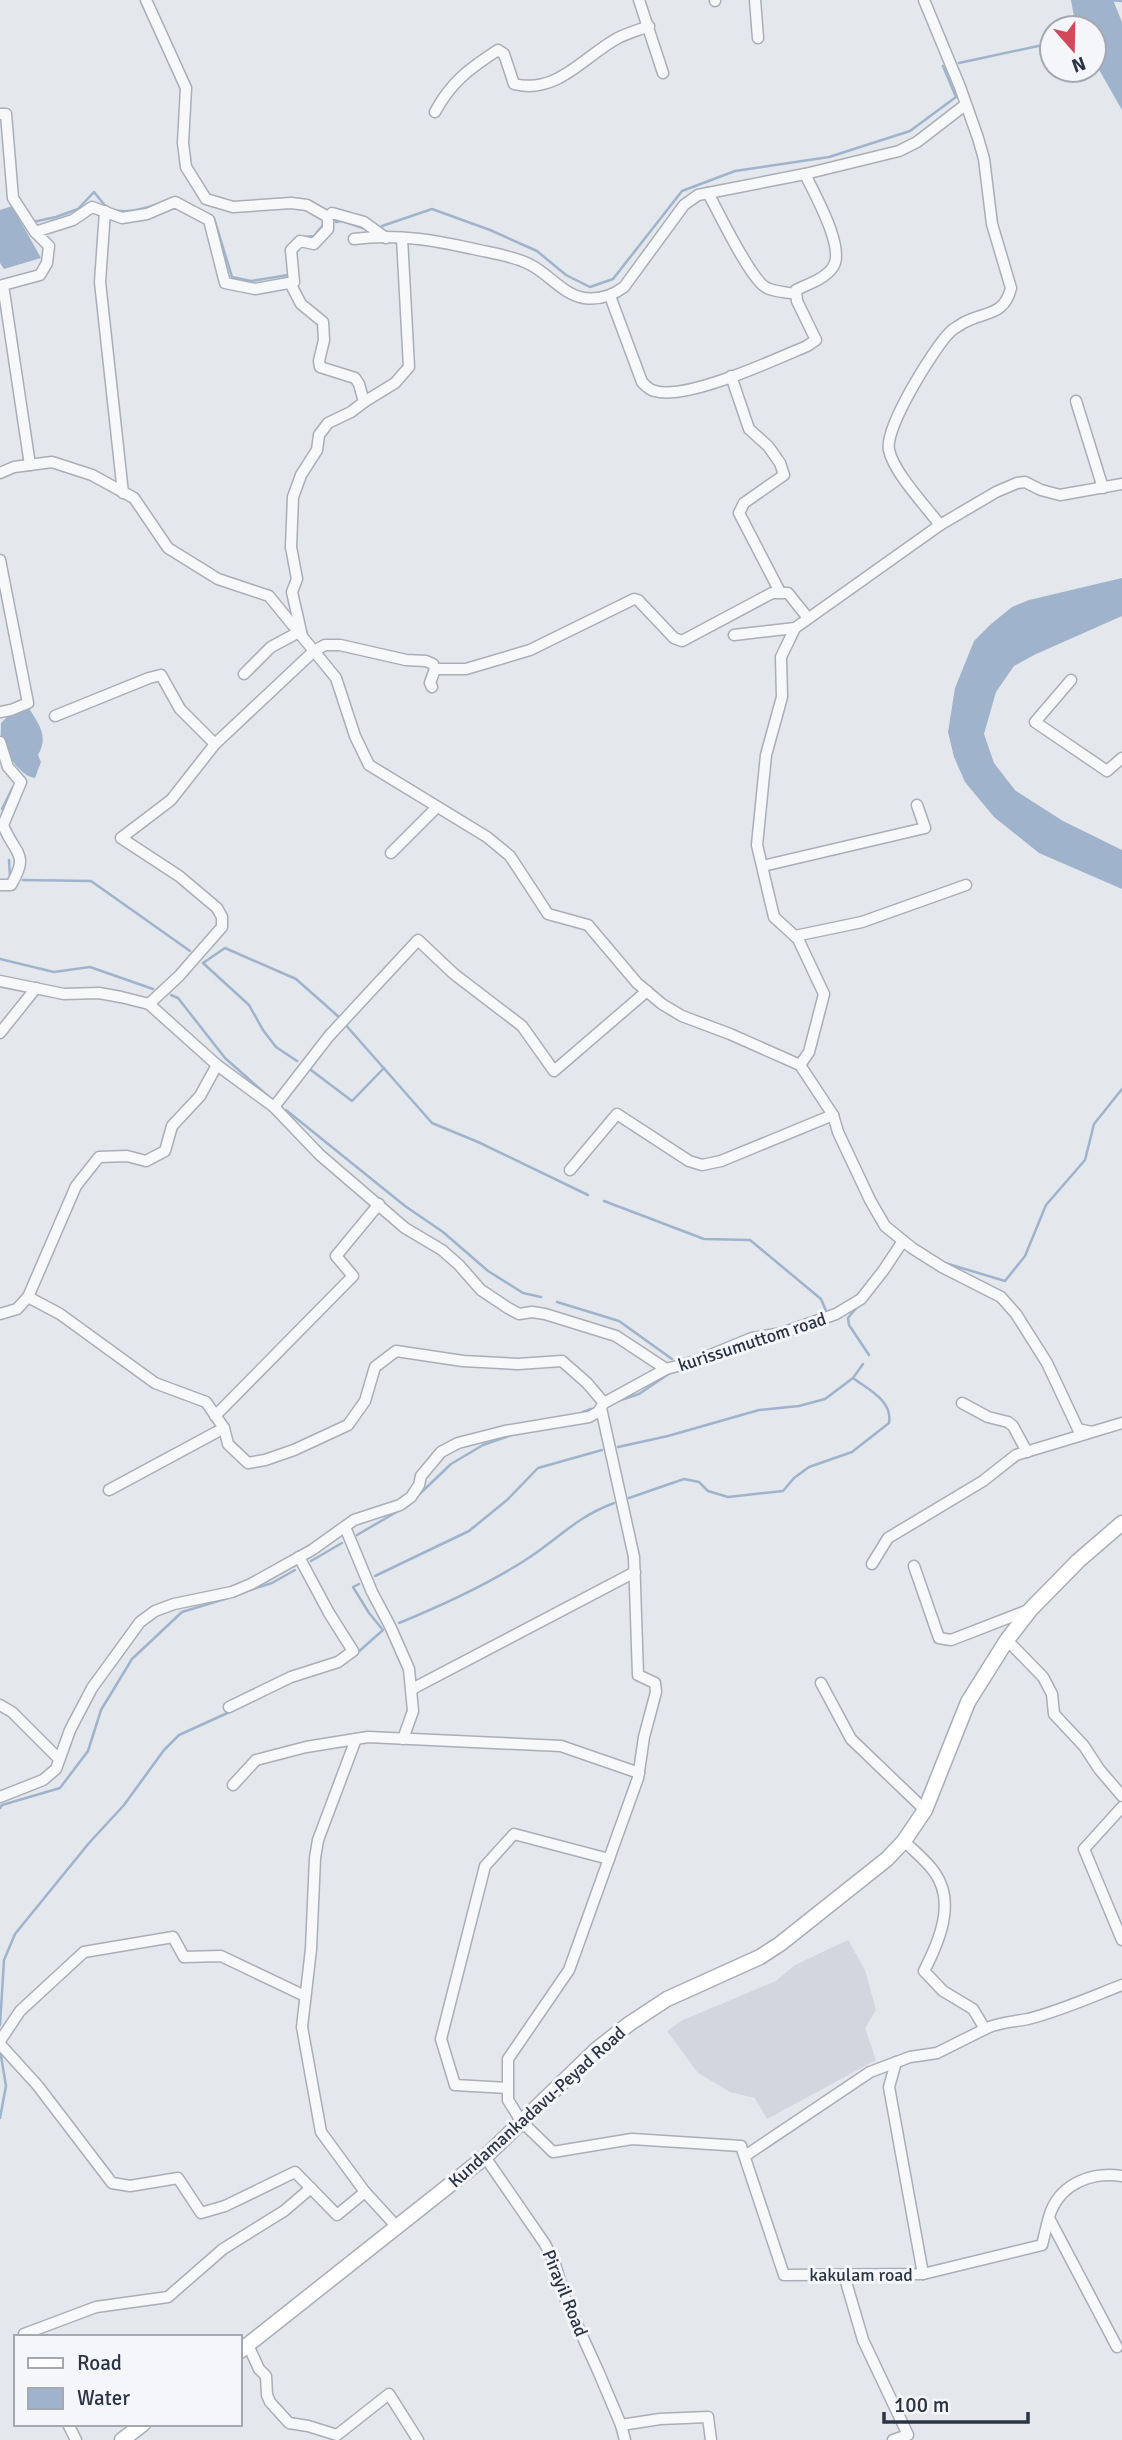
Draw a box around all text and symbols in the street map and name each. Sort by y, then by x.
north arrow [1038,14,1108,84]
text: N [1068,50,1089,78]
street label: kurissumuttom road [675,1308,829,1376]
street label: Kundamankadavu-Peyad Road [444,2022,630,2192]
street label: Pirayil Road [538,2246,592,2340]
street label: kakulam road [809,2264,913,2286]
legend [14,2335,242,2426]
text: Road [77,2350,122,2376]
scale bar [884,2380,1028,2424]
text: Water [77,2385,130,2411]
text: 100 m [894,2392,949,2418]

